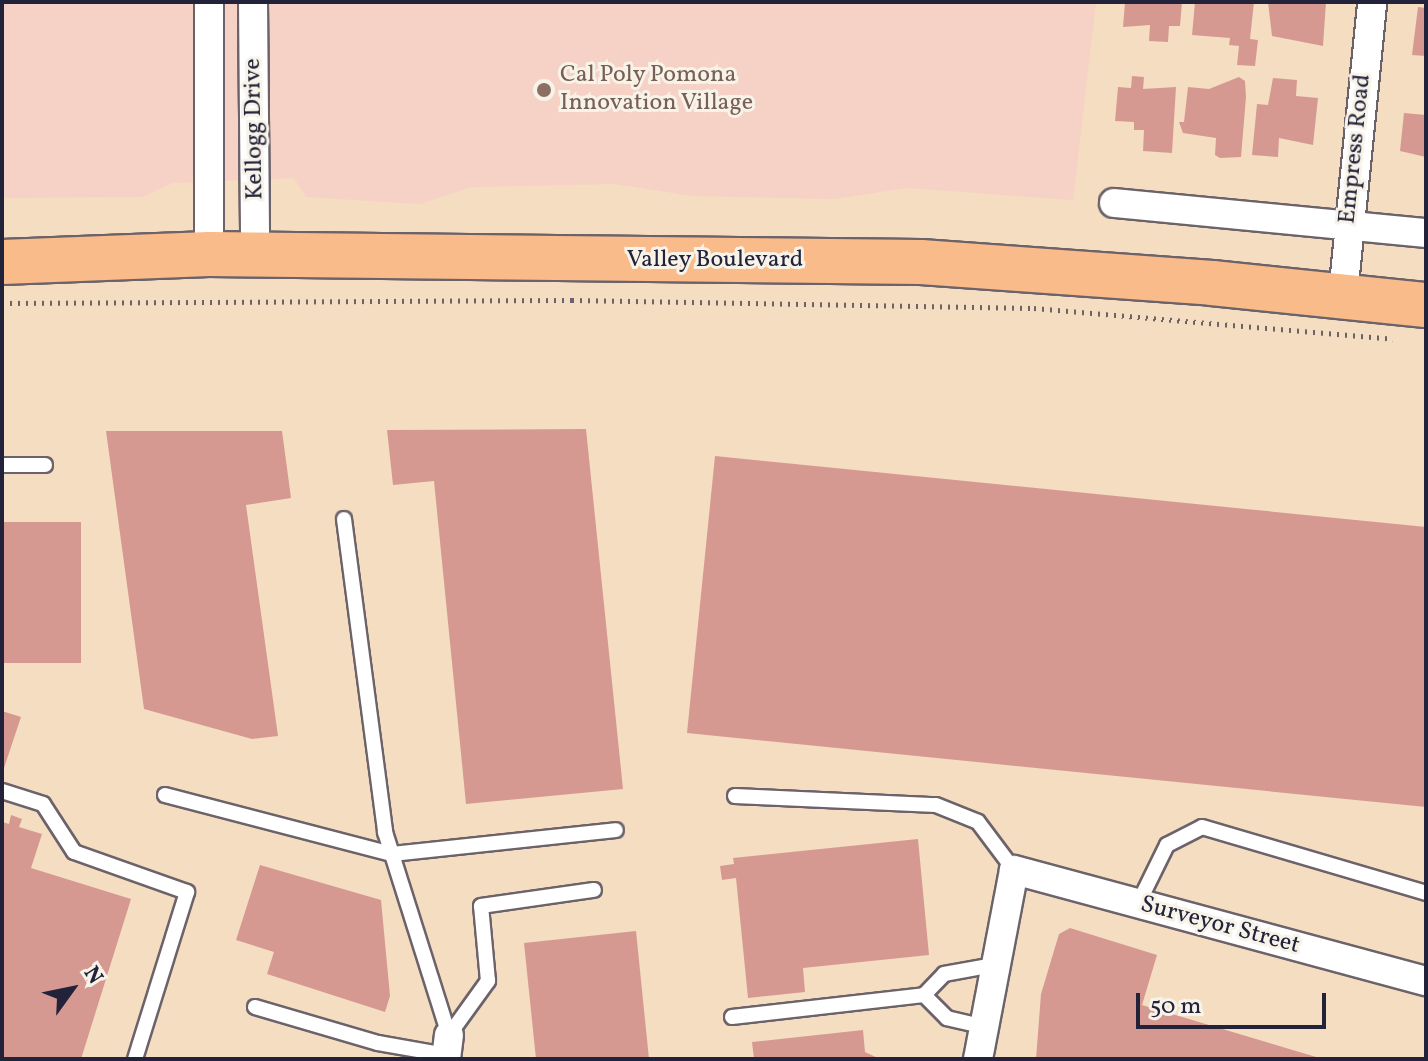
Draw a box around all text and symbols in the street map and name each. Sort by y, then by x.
street label: Kellogg Drive [239,58,271,200]
place label: Cal Poly Pomona Innovation Village [560,62,754,118]
street label: Empress Road [1334,73,1378,225]
marker: Cal Poly Pomona Innovation Village [535,81,553,99]
street label: Valley Boulevard [626,247,804,275]
street label: Surveyor Street [1137,891,1303,961]
north arrow [32,949,112,1029]
text: N [75,961,110,991]
scale bar [1140,977,1330,1027]
text: 50 m [1150,990,1202,1024]

